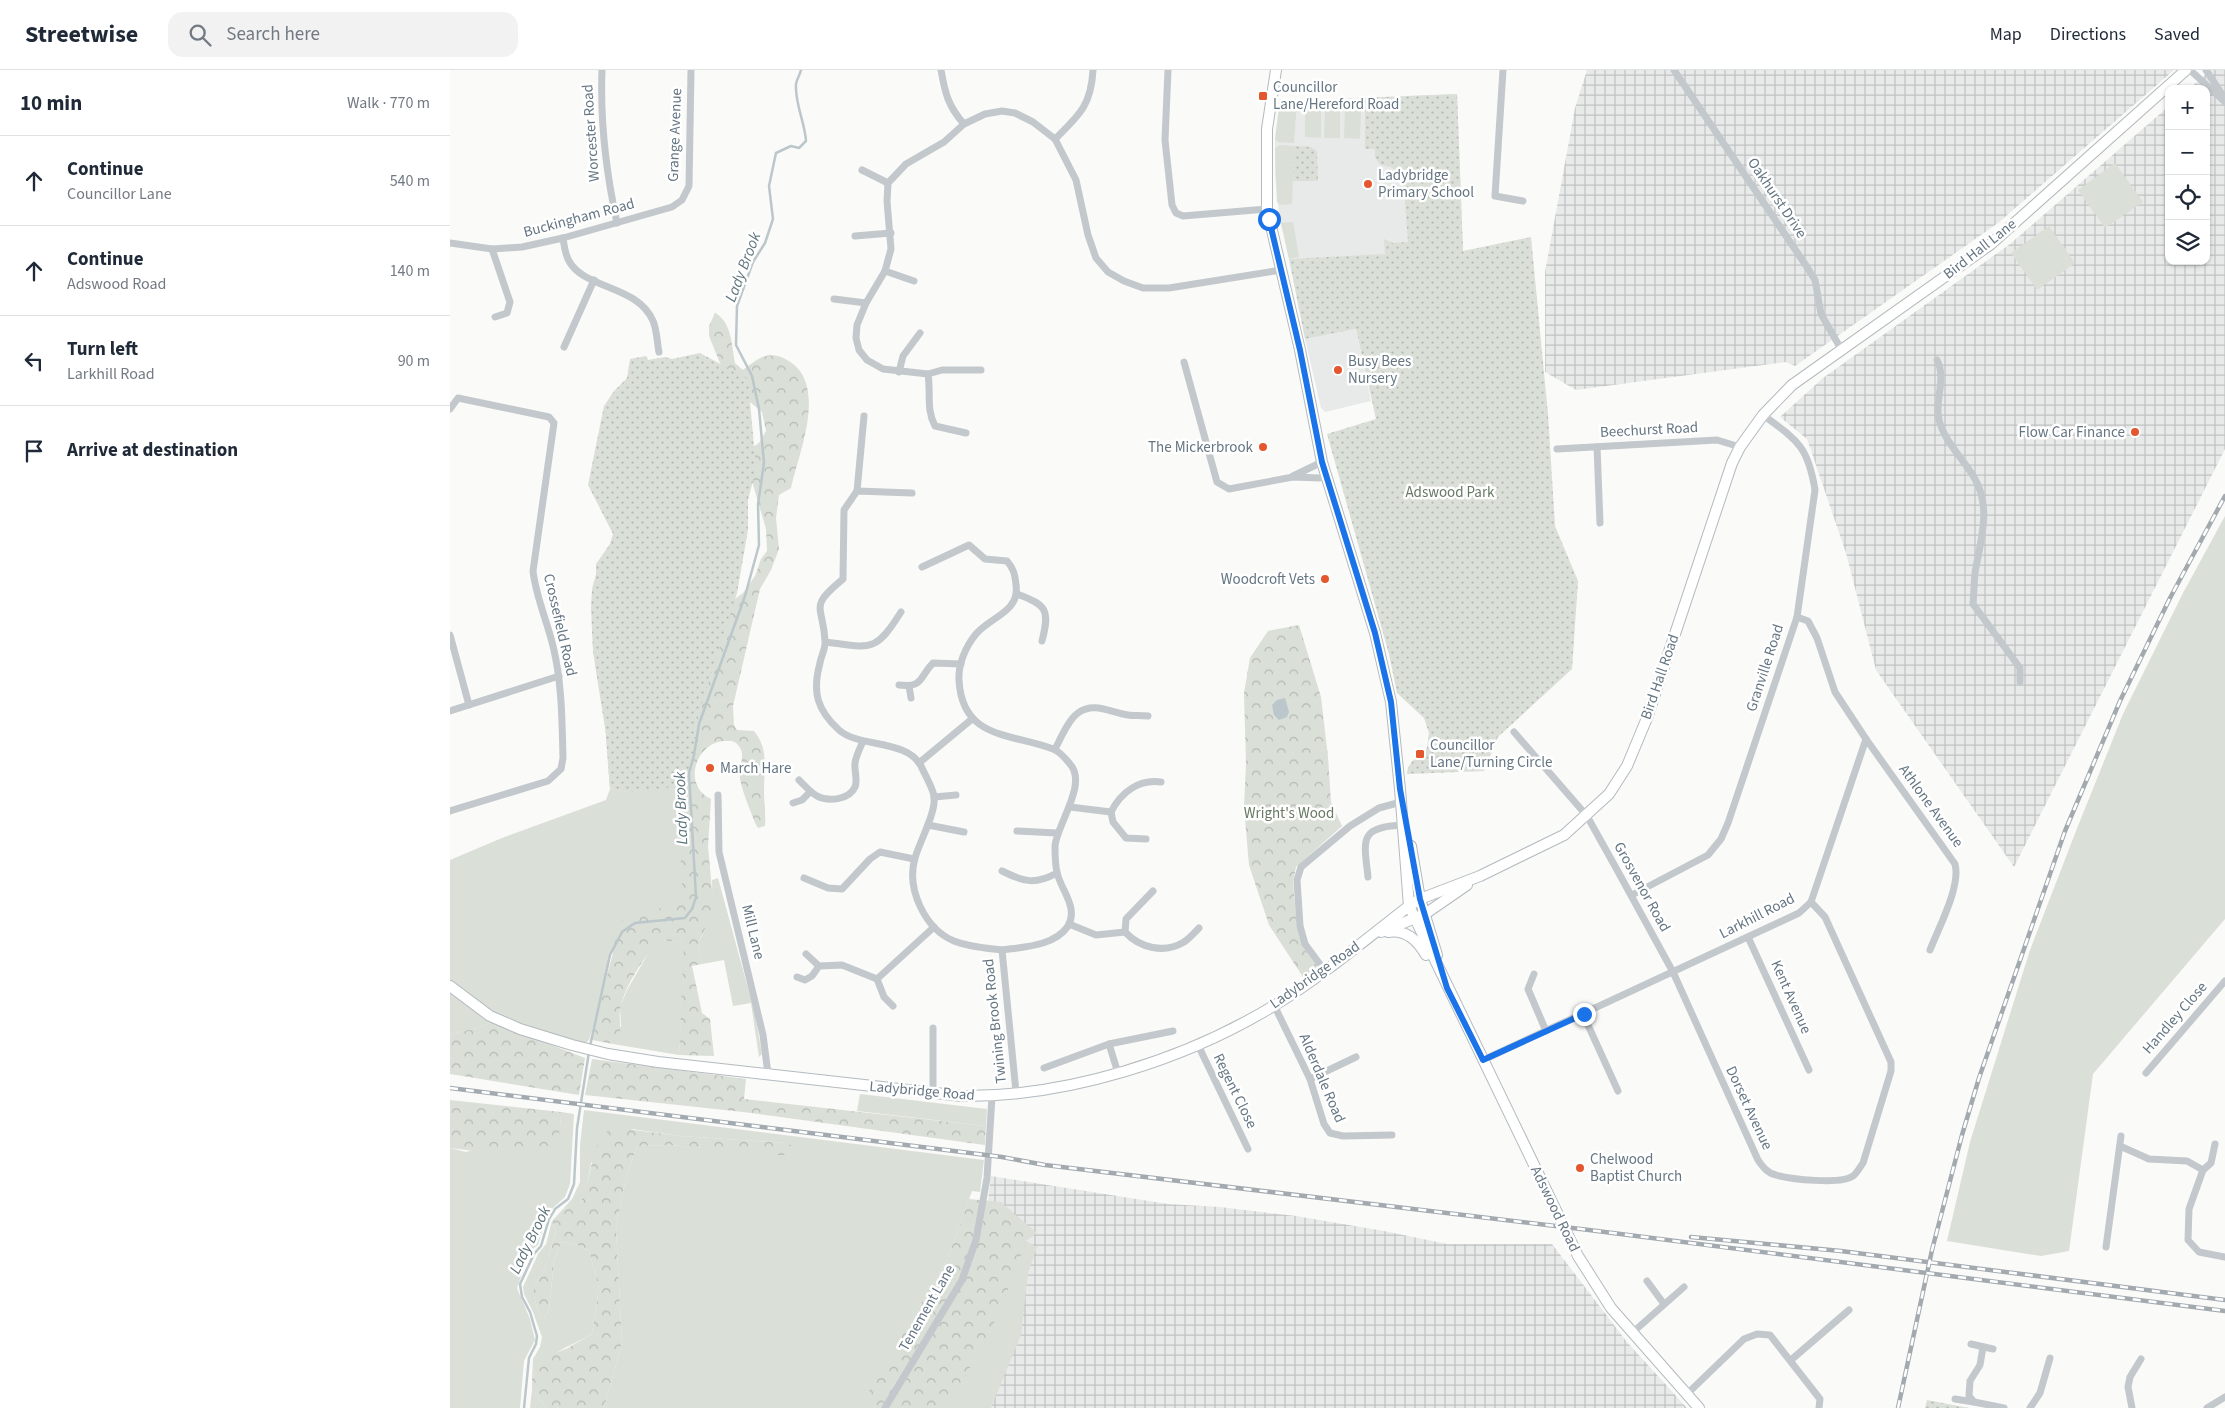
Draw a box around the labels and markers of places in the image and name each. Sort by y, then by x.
place label: Councillor Lane/Hereford Road [1273,77,1399,115]
marker: Councillor Lane/Hereford Road [1257,90,1269,102]
place label: Ladybridge Primary School [1378,165,1474,203]
marker: Ladybridge Primary School [1362,178,1374,190]
place label: Busy Bees Nursery [1348,351,1411,389]
marker: Busy Bees Nursery [1332,364,1344,376]
place label: Flow Car Finance [2019,422,2125,443]
marker: Flow Car Finance [2129,426,2141,438]
place label: The Mickerbrook [1148,437,1254,458]
marker: The Mickerbrook [1257,441,1269,453]
place label: Woodcroft Vets [1221,569,1315,590]
marker: Woodcroft Vets [1319,573,1331,585]
place label: Councillor Lane/Turning Circle [1430,735,1553,773]
marker: Councillor Lane/Turning Circle [1414,748,1426,760]
place label: March Hare [720,758,791,779]
marker: March Hare [704,762,716,774]
place label: Chelwood Baptist Church [1590,1149,1682,1187]
marker: Chelwood Baptist Church [1574,1162,1586,1174]

